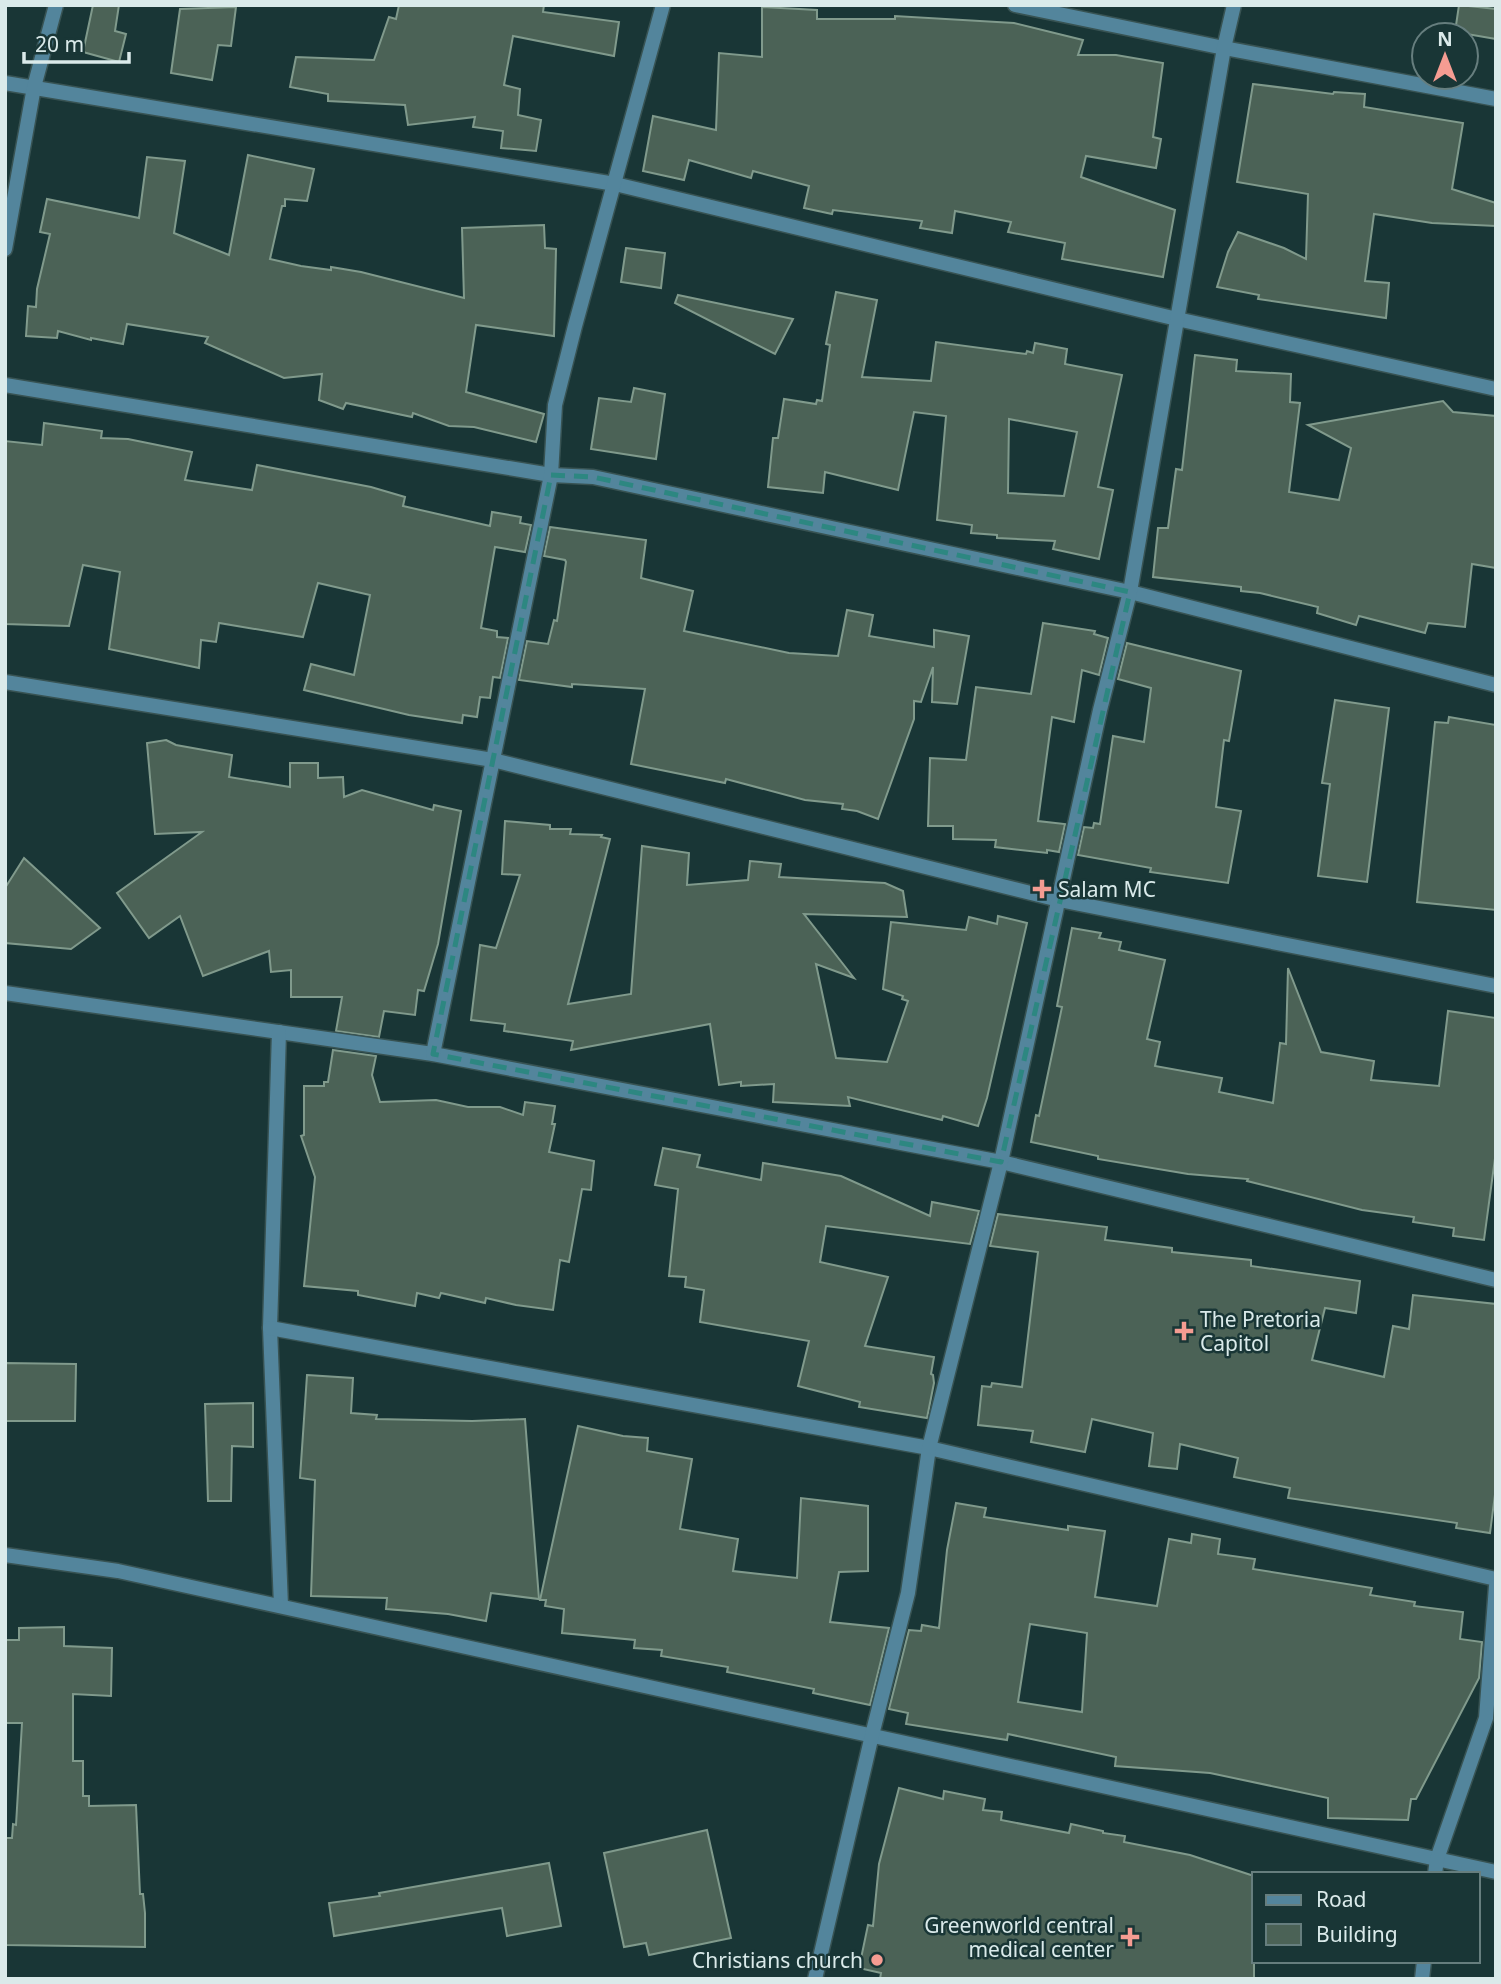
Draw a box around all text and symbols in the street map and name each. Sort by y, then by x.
scale bar [24,21,130,65]
north arrow [1410,21,1480,91]
text: N [1437,26,1453,52]
text: 20 m [35,30,84,58]
place label: Salam MC [1058,875,1156,903]
marker: Salam MC [1032,879,1052,899]
place label: The Pretoria Capitol [1200,1305,1321,1357]
marker: The Pretoria Capitol [1174,1321,1194,1341]
legend [1252,1872,1480,1963]
text: Road [1316,1885,1366,1913]
place label: Greenworld central medical center [924,1911,1114,1963]
text: Building [1316,1920,1398,1948]
marker: Greenworld central medical center [1120,1927,1140,1947]
place label: Christians church [692,1946,863,1974]
marker: Christians church [869,1952,885,1968]

